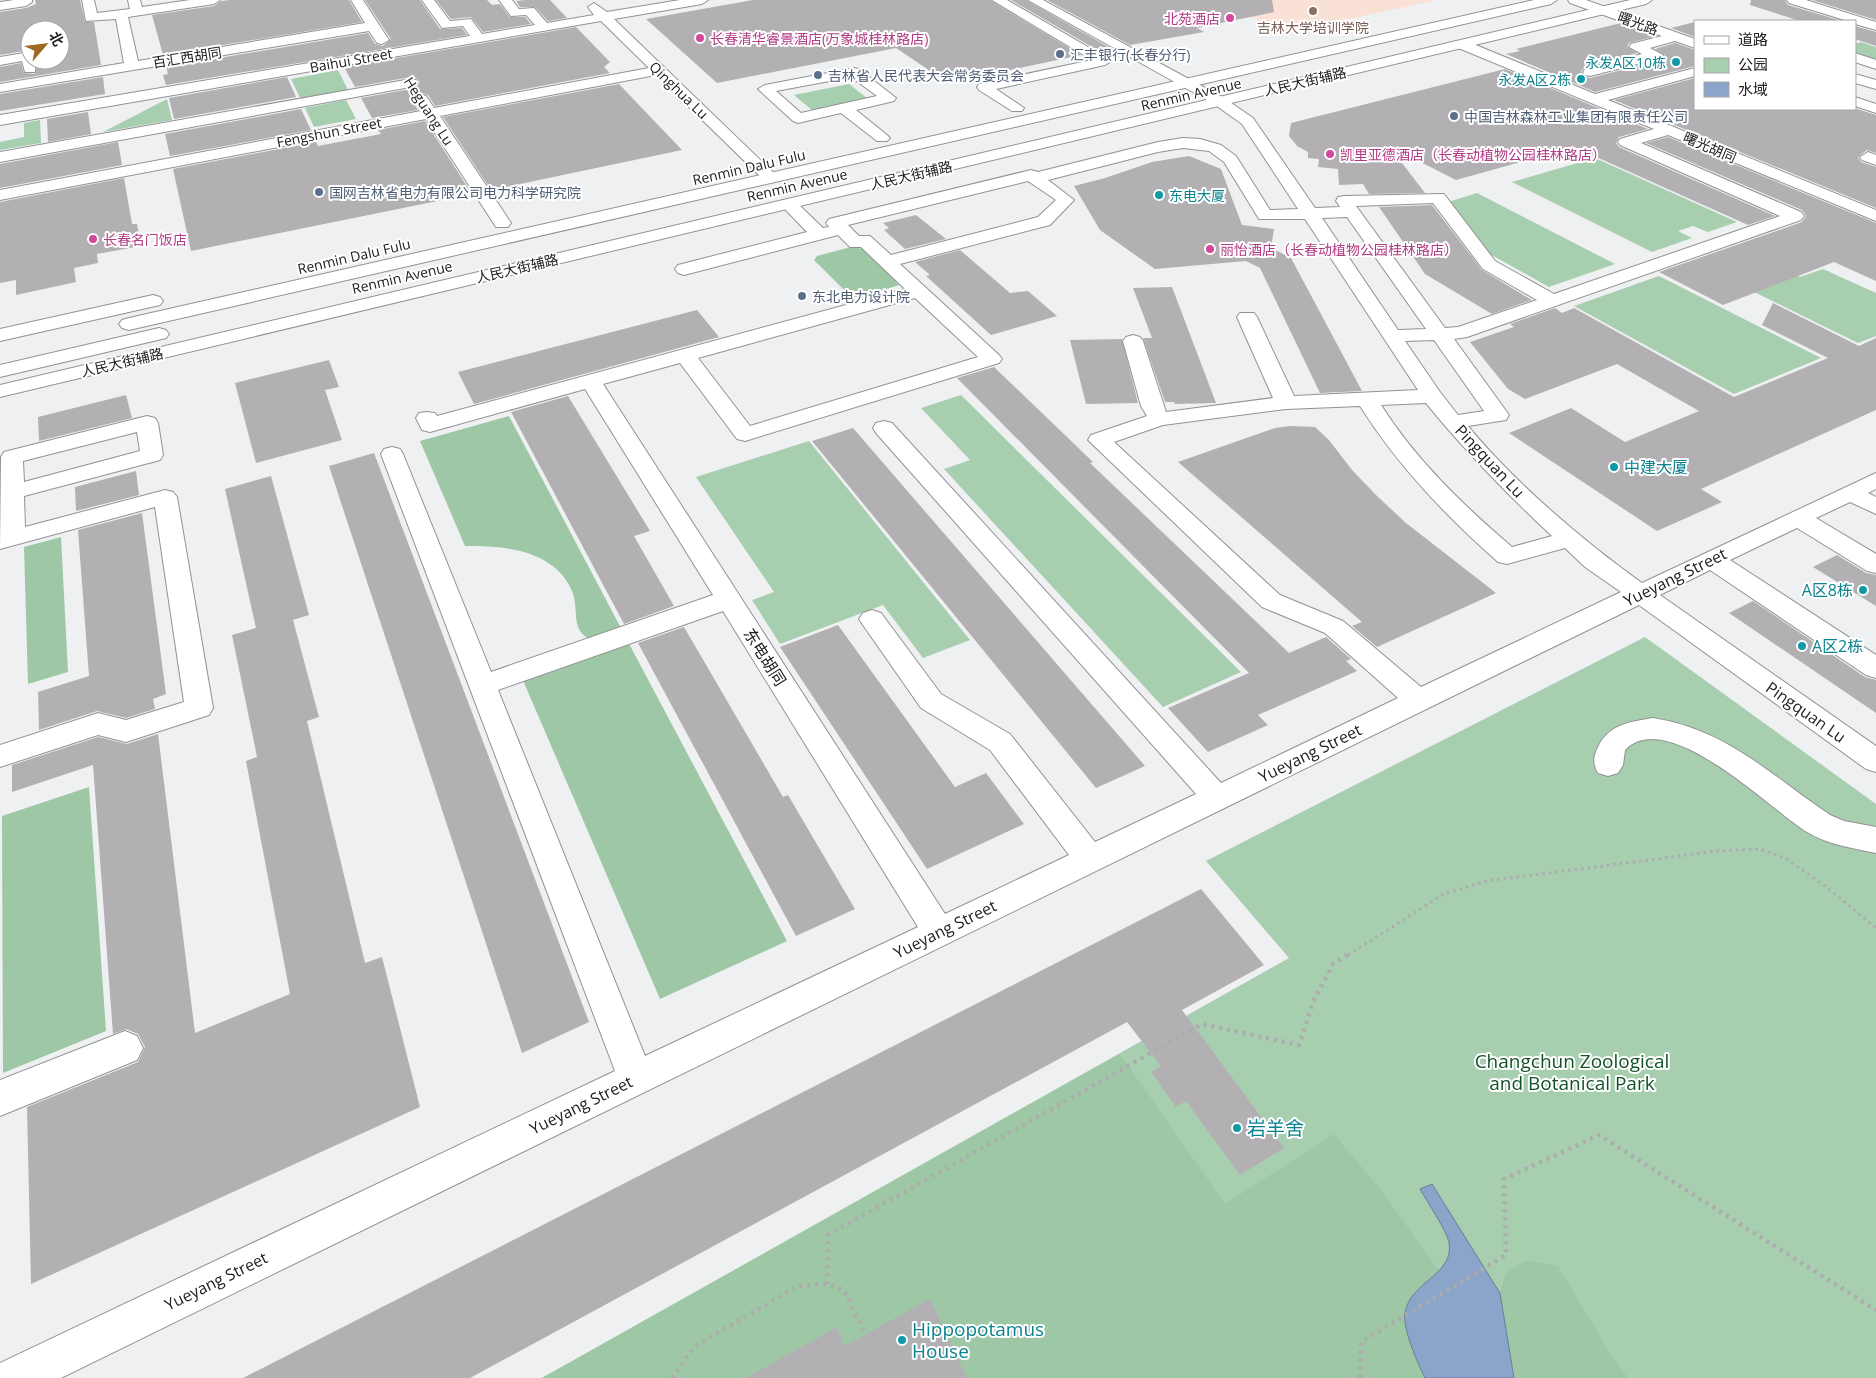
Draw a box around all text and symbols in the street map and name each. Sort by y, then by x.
marker: 吉林大学培训学院 [1307,5,1319,17]
street label: 曙光路 [1615,7,1661,39]
place label: 北苑酒店 [1164,9,1220,28]
marker: 北苑酒店 [1224,12,1236,24]
place label: 吉林大学培训学院 [1257,18,1369,37]
north arrow [20,20,70,70]
legend [1694,20,1856,110]
text: 北 [45,28,69,49]
place label: 长春清华睿景酒店(万象城桂林路店) [710,29,928,48]
text: 道路 [1738,29,1768,49]
marker: 长春清华睿景酒店(万象城桂林路店) [694,32,706,44]
street label: 百汇西胡同 [151,42,223,72]
street label: Baihui Street [308,43,394,77]
place label: 汇丰银行(长春分行) [1070,45,1190,64]
marker: 汇丰银行(长春分行) [1054,48,1066,60]
place label: 永发A区10栋 [1585,53,1666,72]
text: 公园 [1738,54,1768,74]
marker: 永发A区10栋 [1670,56,1682,68]
street label: Qinghua Lu [645,57,713,123]
street label: 人民大街辅路 [1262,62,1348,100]
place label: 吉林省人民代表大会常务委员会 [828,66,1024,85]
marker: 吉林省人民代表大会常务委员会 [812,69,824,81]
place label: 永发A区2栋 [1498,70,1571,89]
street label: Heguang Lu [400,73,458,149]
street label: Renmin Avenue [1139,73,1243,115]
marker: 永发A区2栋 [1575,73,1587,85]
text: 水域 [1738,79,1768,99]
place label: 中国吉林森林工业集团有限责任公司 [1464,107,1688,126]
marker: 中国吉林森林工业集团有限责任公司 [1448,110,1460,122]
street label: Fengshun Street [275,113,383,151]
street label: 曙光胡同 [1681,127,1739,167]
street label: Renmin Dalu Fulu [691,145,807,189]
place label: 凯里亚德酒店（长春动植物公园桂林路店） [1340,145,1606,164]
marker: 凯里亚德酒店（长春动植物公园桂林路店） [1324,148,1336,160]
street label: 人民大街辅路 [868,156,954,194]
street label: Renmin Avenue [745,164,849,206]
place label: 国网吉林省电力有限公司电力科学研究院 [329,183,581,202]
marker: 国网吉林省电力有限公司电力科学研究院 [313,186,325,198]
place label: 东电大厦 [1169,186,1225,205]
marker: 东电大厦 [1153,189,1165,201]
place label: 长春名门饭店 [103,230,187,249]
marker: 长春名门饭店 [87,233,99,245]
street label: Renmin Dalu Fulu [296,234,412,278]
place label: 丽怡酒店（长春动植物公园桂林路店） [1220,240,1458,259]
marker: 丽怡酒店（长春动植物公园桂林路店） [1204,243,1216,255]
street label: 人民大街辅路 [474,249,560,287]
street label: Renmin Avenue [350,256,454,298]
place label: 东北电力设计院 [812,287,910,306]
marker: 东北电力设计院 [796,290,808,302]
street label: 人民大街辅路 [79,343,165,381]
street label: Pingquan Lu [1450,420,1530,502]
place label: 中建大厦 [1624,456,1688,478]
marker: 中建大厦 [1608,461,1620,473]
street label: Yueyang Street [1620,542,1730,611]
place label: A区8栋 [1802,579,1853,601]
marker: A区8栋 [1857,584,1869,596]
street label: 东电胡同 [739,624,791,690]
place label: A区2栋 [1812,635,1863,657]
marker: A区2栋 [1796,640,1808,652]
street label: Pingquan Lu [1762,676,1850,748]
street label: Yueyang Street [1255,718,1365,787]
street label: Yueyang Street [890,894,1000,963]
park label: Changchun Zoological and Botanical Park [1475,1048,1669,1096]
street label: Yueyang Street [526,1070,636,1139]
place label: 岩羊舍 [1247,1115,1304,1141]
marker: 岩羊舍 [1231,1122,1243,1134]
street label: Yueyang Street [161,1246,271,1315]
place label: Hippopotamus House [912,1316,1044,1364]
marker: Hippopotamus House [896,1334,908,1346]

